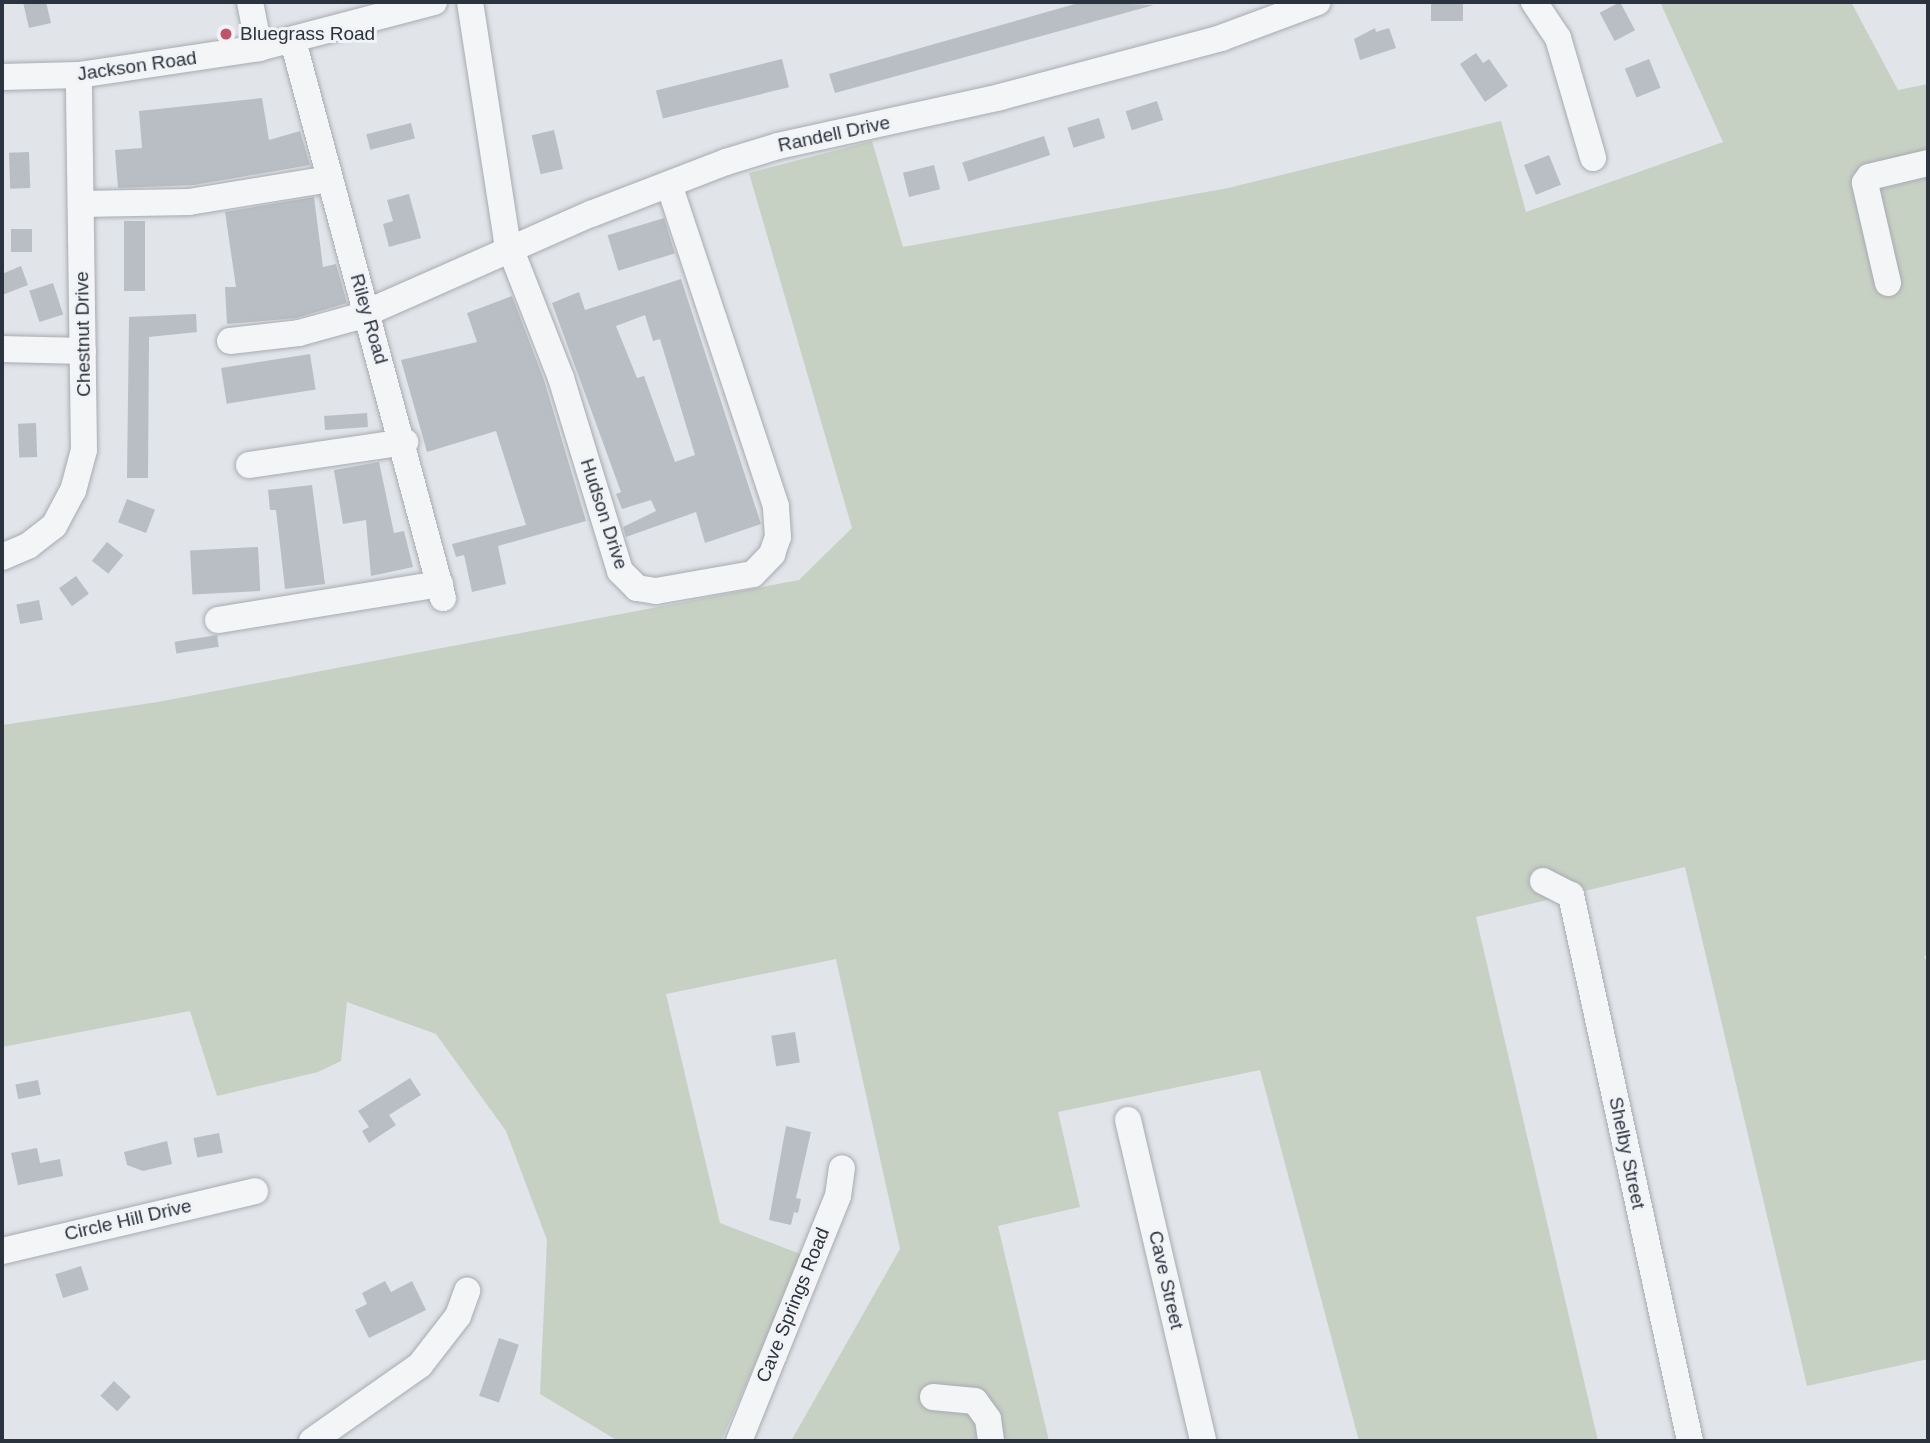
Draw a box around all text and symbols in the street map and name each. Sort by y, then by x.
place label: Bluegrass Road [240,23,375,45]
marker: Bluegrass Road [218,26,234,42]
street label: Jackson Road [76,46,198,86]
street label: Randell Drive [776,111,892,157]
street label: Chestnut Drive [71,271,95,397]
street label: Riley Road [345,271,393,367]
street label: Hudson Drive [575,456,633,572]
street label: Shelby Street [1604,1095,1650,1211]
street label: Circle Hill Drive [62,1194,194,1246]
street label: Cave Springs Road [752,1224,834,1386]
street label: Cave Street [1144,1229,1188,1331]

